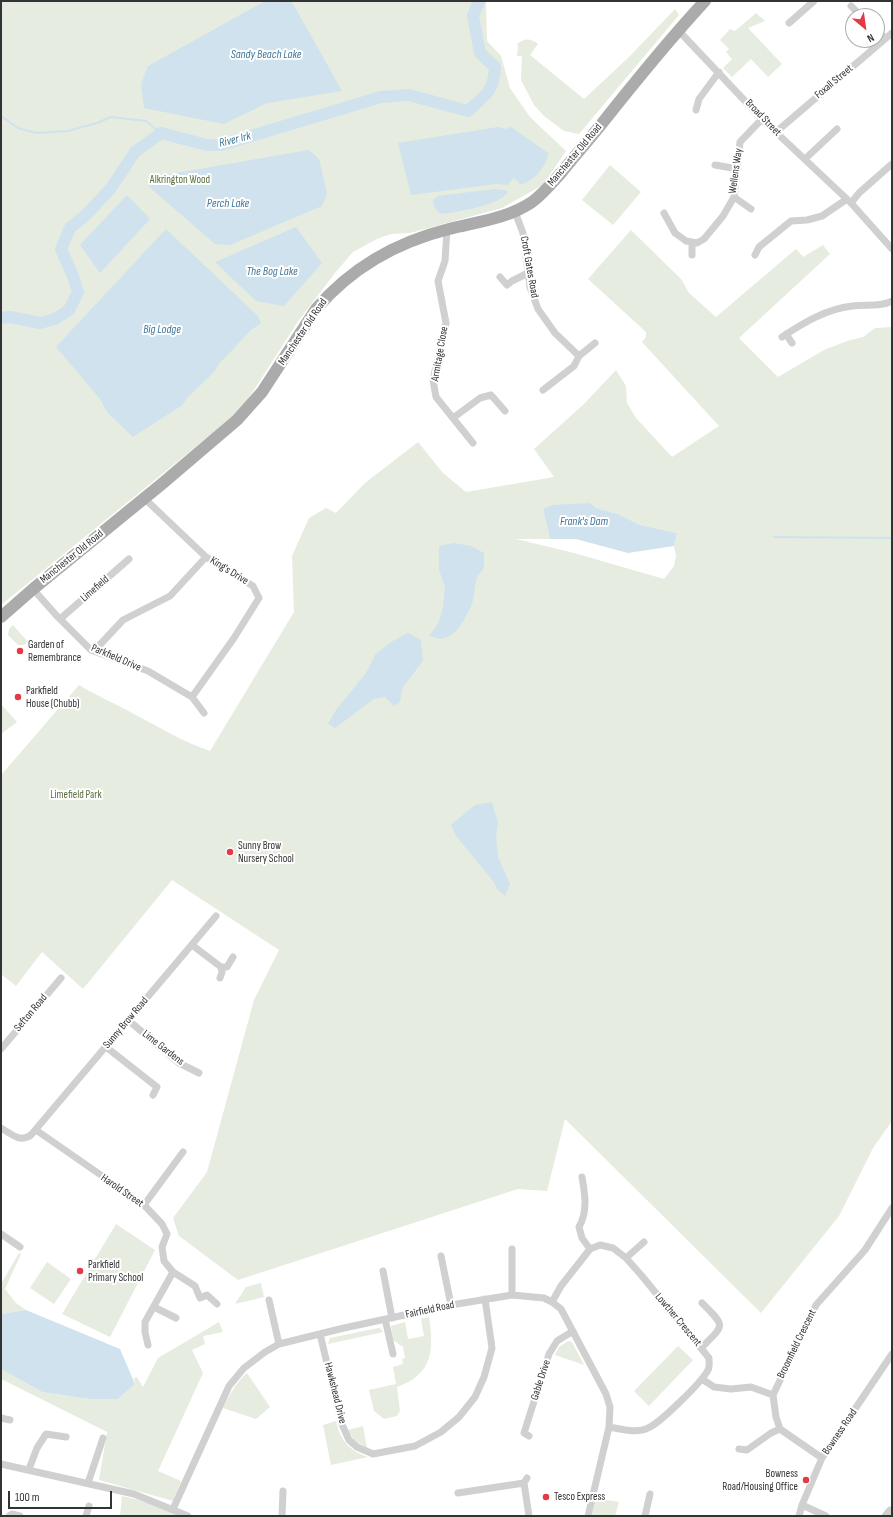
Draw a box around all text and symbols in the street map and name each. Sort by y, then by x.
north arrow [845,8,885,48]
text: N [865,31,876,45]
water label: Sandy Beach Lake [231,48,301,62]
street label: Foxall Street [812,62,856,102]
street label: Broad Street [742,97,784,139]
street label: Manchester Old Road [545,121,605,189]
water label: River Irk [218,129,252,151]
street label: Wellens Way [726,148,746,194]
park label: Alkrington Wood [150,173,210,187]
water label: Perch Lake [207,197,249,211]
street label: Croft Gates Road [517,235,541,299]
water label: The Bog Lake [246,265,298,279]
street label: Manchester Old Road [276,296,330,368]
water label: Big Lodge [143,323,181,337]
street label: Armitage Close [429,326,451,382]
water label: Frank's Dam [560,515,608,529]
street label: Manchester Old Road [38,527,106,587]
street label: King's Drive [207,554,251,588]
street label: Limefield [78,573,112,605]
place label: Garden of Remembrance [28,638,81,664]
street label: Parkfield Drive [89,642,143,674]
marker: Garden of Remembrance [15,646,25,656]
place label: Parkfield House (Chubb) [26,684,79,710]
marker: Parkfield House (Chubb) [13,692,23,702]
park label: Limefield Park [50,788,102,802]
place label: Sunny Brow Nursery School [238,839,294,865]
marker: Sunny Brow Nursery School [225,847,235,857]
street label: Sefton Road [12,992,50,1034]
street label: Sunny Brow Road [101,995,151,1051]
street label: Lime Gardens [139,1028,187,1068]
street label: Harold Street [98,1172,146,1210]
place label: Parkfield Primary School [88,1258,143,1284]
marker: Parkfield Primary School [75,1266,85,1276]
street label: Lowther Crescent [652,1291,704,1349]
street label: Fairfield Road [404,1298,456,1322]
street label: Broomfield Crescent [775,1307,819,1381]
street label: Gable Drive [528,1358,554,1402]
street label: Hawkshead Drive [321,1361,349,1425]
street label: Bowness Road [820,1407,860,1457]
place label: Bowness Road/Housing Office [722,1467,798,1493]
marker: Bowness Road/Housing Office [801,1475,811,1485]
scale bar [10,1483,114,1509]
text: 100 m [15,1490,40,1505]
place label: Tesco Express [554,1490,605,1504]
marker: Tesco Express [541,1492,551,1502]

